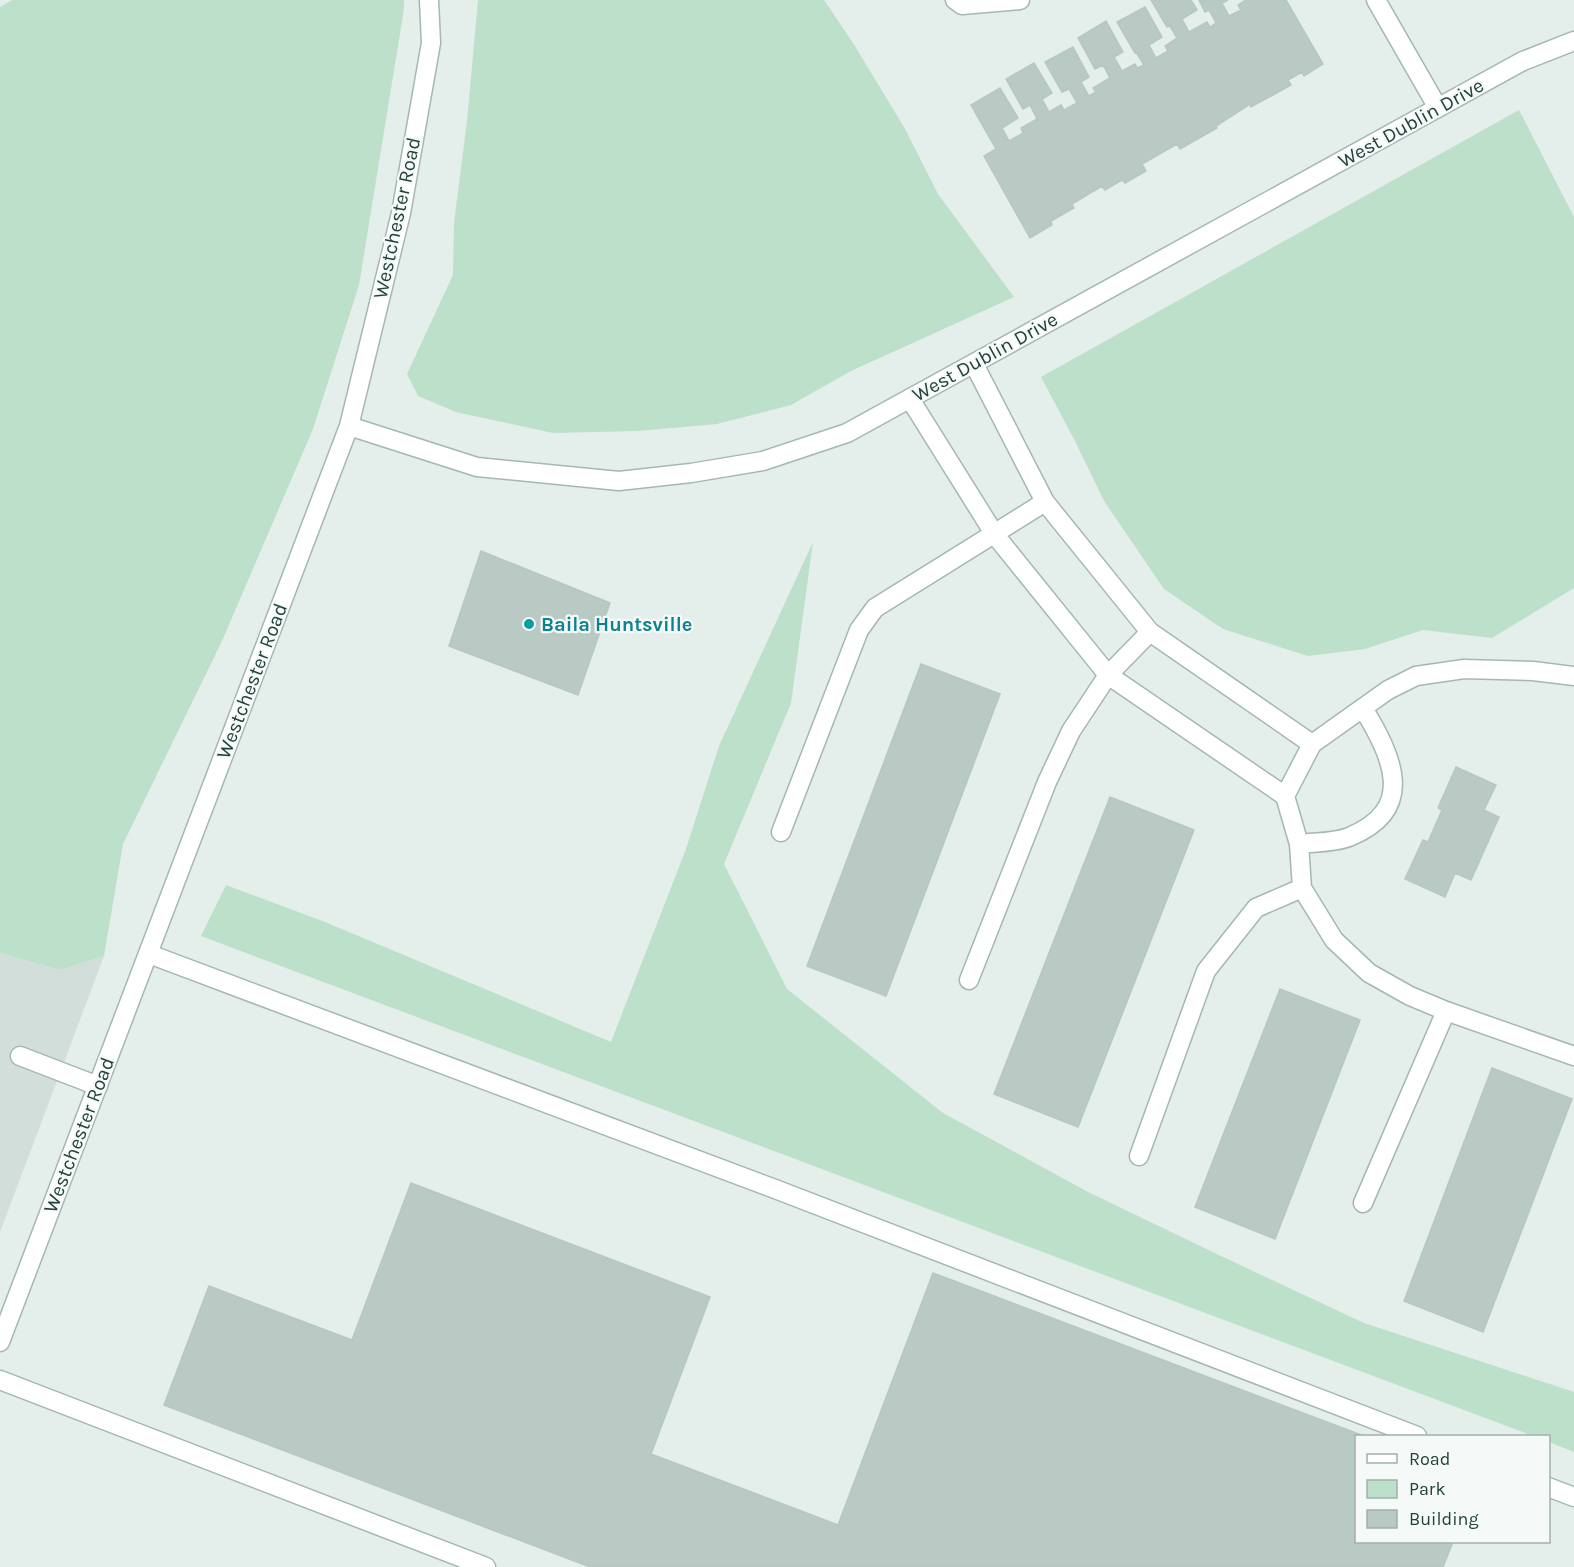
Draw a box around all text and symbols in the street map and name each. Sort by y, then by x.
street label: West Dublin Drive [1334,74,1488,172]
street label: Westchester Road [369,135,425,301]
street label: West Dublin Drive [908,308,1062,406]
street label: Westchester Road [212,600,292,762]
place label: Baila Huntsville [541,613,692,636]
marker: Baila Huntsville [522,617,536,631]
street label: Westchester Road [39,1054,119,1216]
legend [1355,1435,1550,1543]
text: Road [1409,1448,1450,1470]
text: Park [1409,1478,1446,1500]
text: Building [1409,1508,1479,1530]

